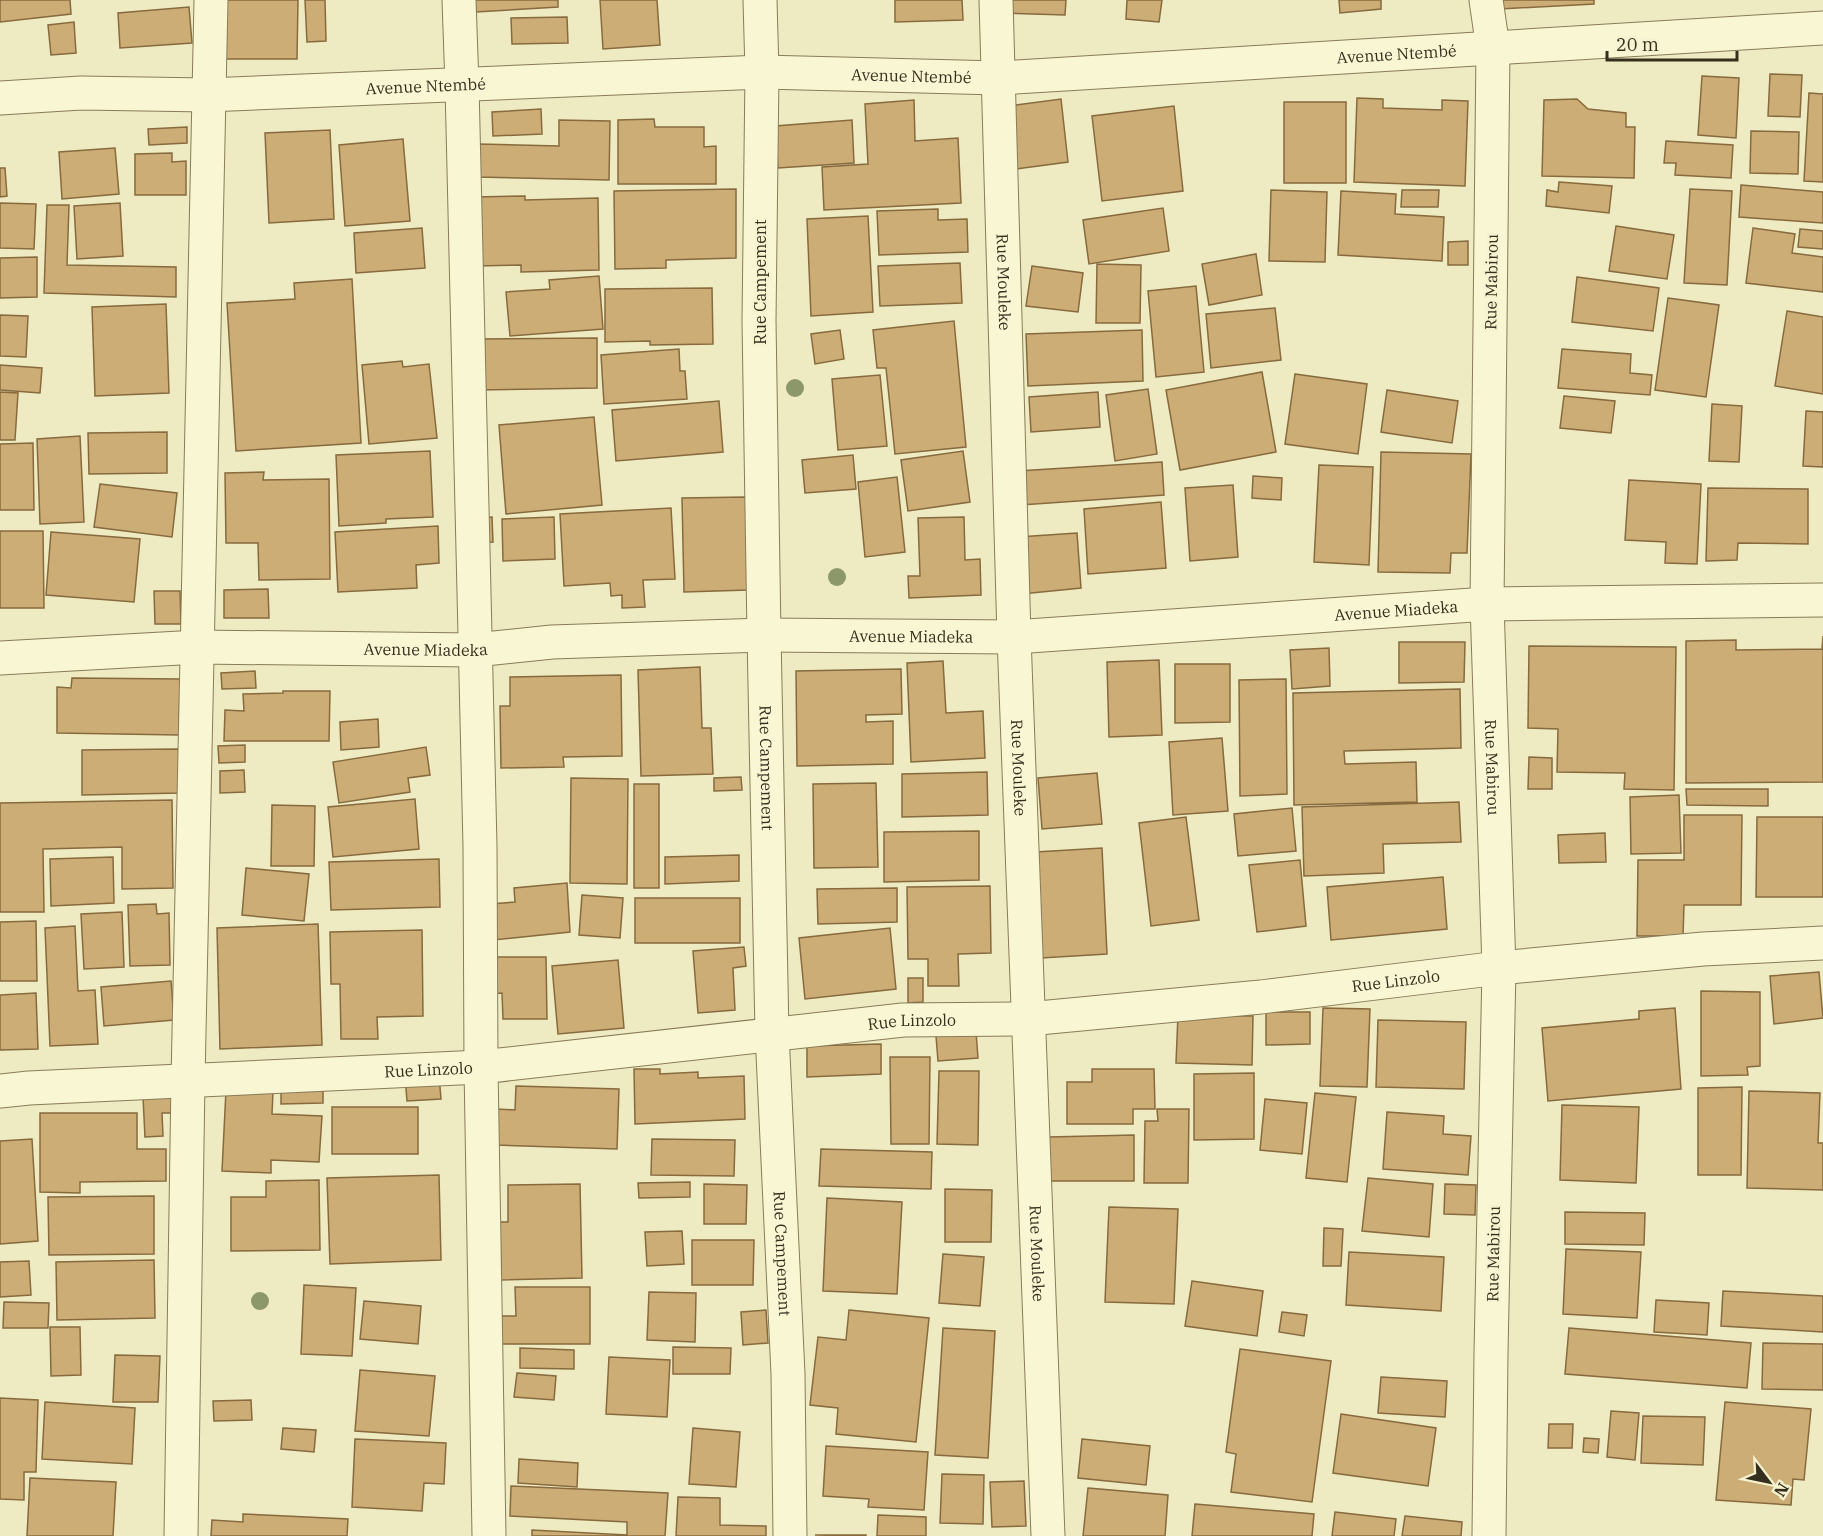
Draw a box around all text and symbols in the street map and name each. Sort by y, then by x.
scale bar [1607,24,1738,62]
text: 20 m [1616,33,1659,56]
street label: Avenue Ntembé [1336,40,1457,67]
street label: Avenue Ntembé [851,64,972,87]
street label: Avenue Ntembé [365,73,486,98]
street label: Rue Campement [750,219,770,345]
street label: Rue Mouleke [993,233,1015,331]
street label: Rue Mabirou [1480,234,1502,330]
street label: Avenue Miadeka [1334,596,1459,625]
street label: Avenue Miadeka [849,626,974,647]
street label: Avenue Miadeka [363,639,489,660]
street label: Rue Campement [755,705,778,831]
street label: Rue Mouleke [1007,719,1031,816]
street label: Rue Mabirou [1481,719,1504,816]
street label: Rue Linzolo [1351,965,1441,996]
street label: Rue Linzolo [867,1010,956,1034]
street label: Rue Linzolo [384,1057,473,1081]
street label: Rue Campement [769,1190,795,1317]
street label: Rue Mouleke [1025,1205,1049,1302]
street label: Rue Mabirou [1482,1206,1504,1302]
north arrow [1739,1452,1799,1512]
text: N [1770,1479,1794,1501]

